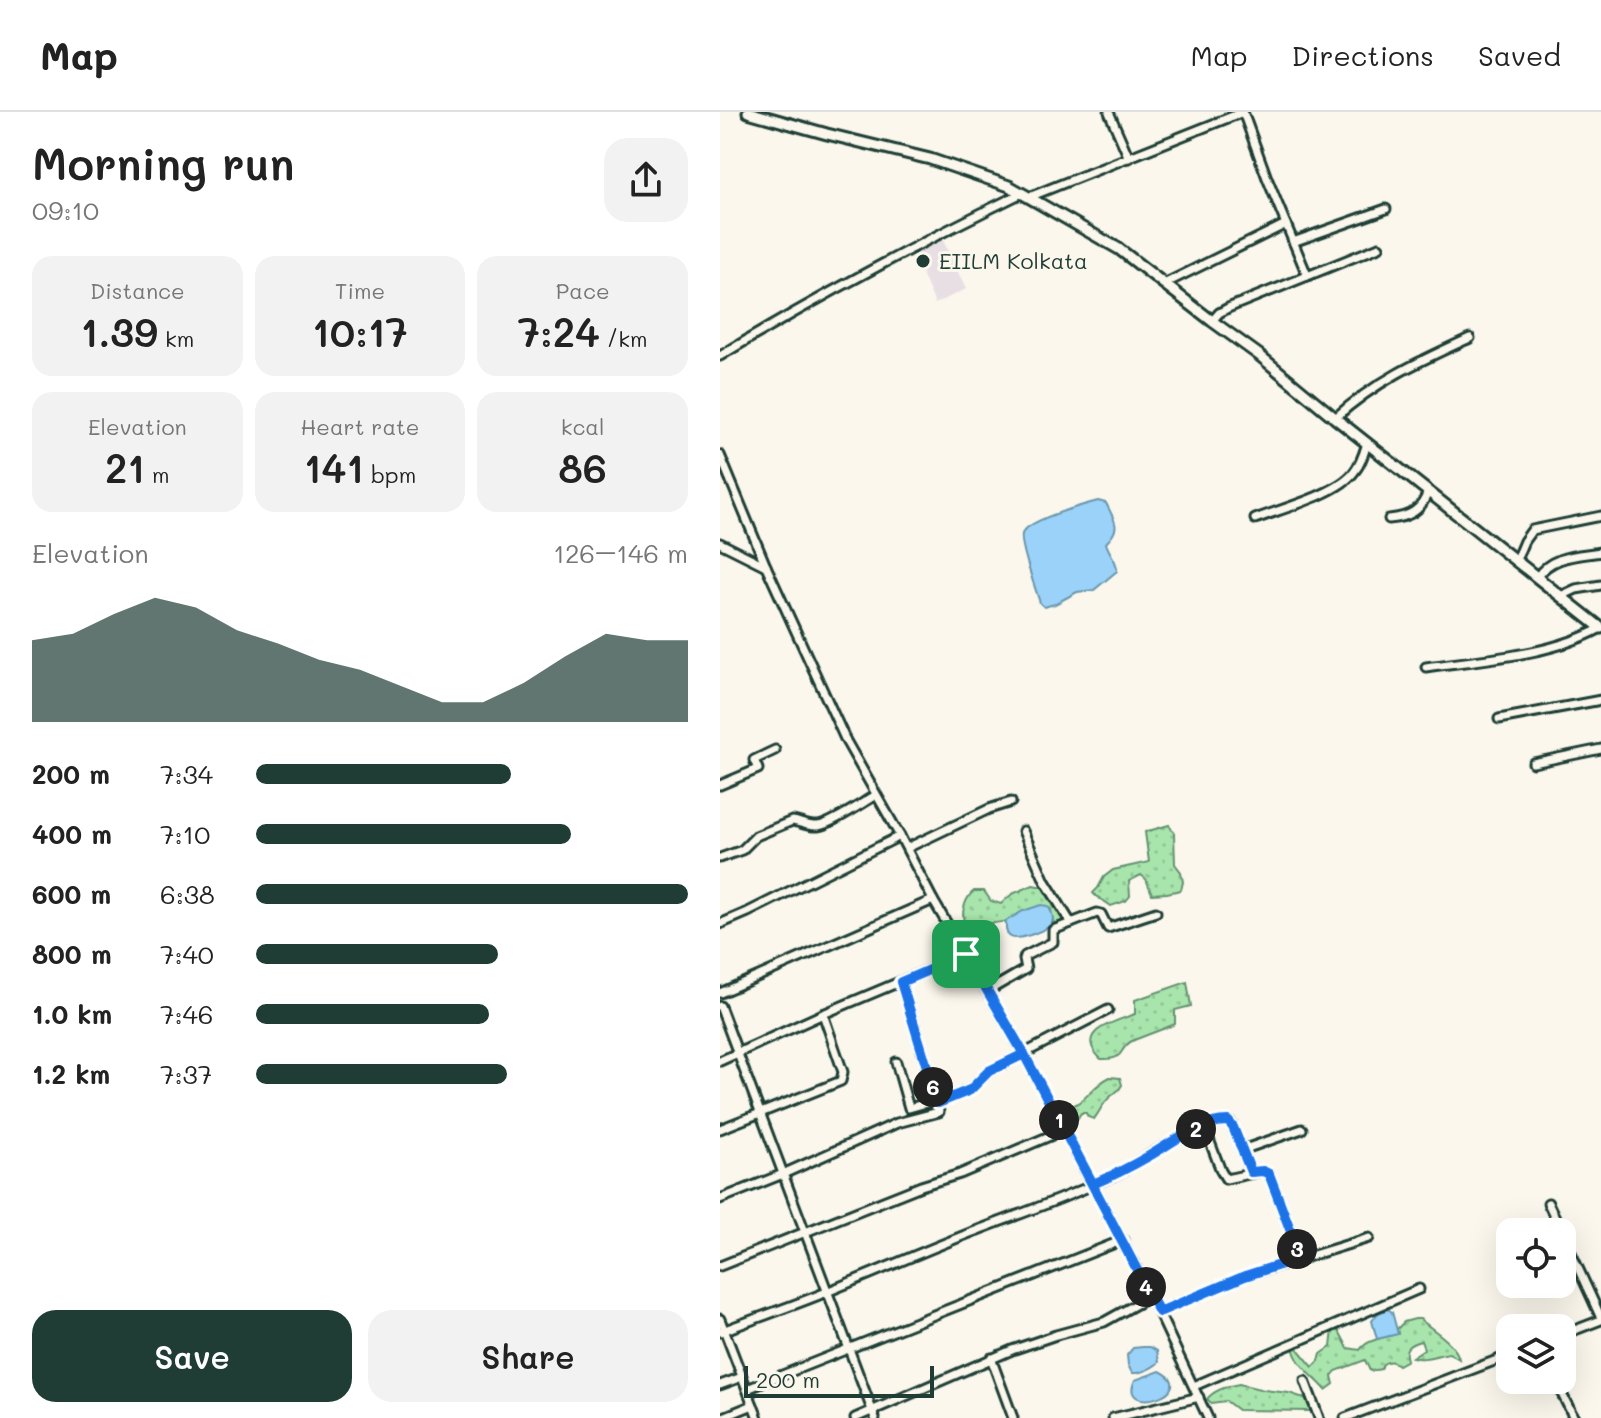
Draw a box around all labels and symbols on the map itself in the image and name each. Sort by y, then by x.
place label: EIILM Kolkata [939,246,1088,275]
marker: EIILM Kolkata [914,252,932,270]
pin [932,920,1000,988]
pin: 6 [913,1067,953,1107]
pin: 1 [1039,1100,1079,1140]
pin: 2 [1176,1109,1216,1149]
pin: 3 [1277,1229,1317,1269]
pin: 4 [1126,1267,1166,1307]
scale bar [744,1362,934,1398]

